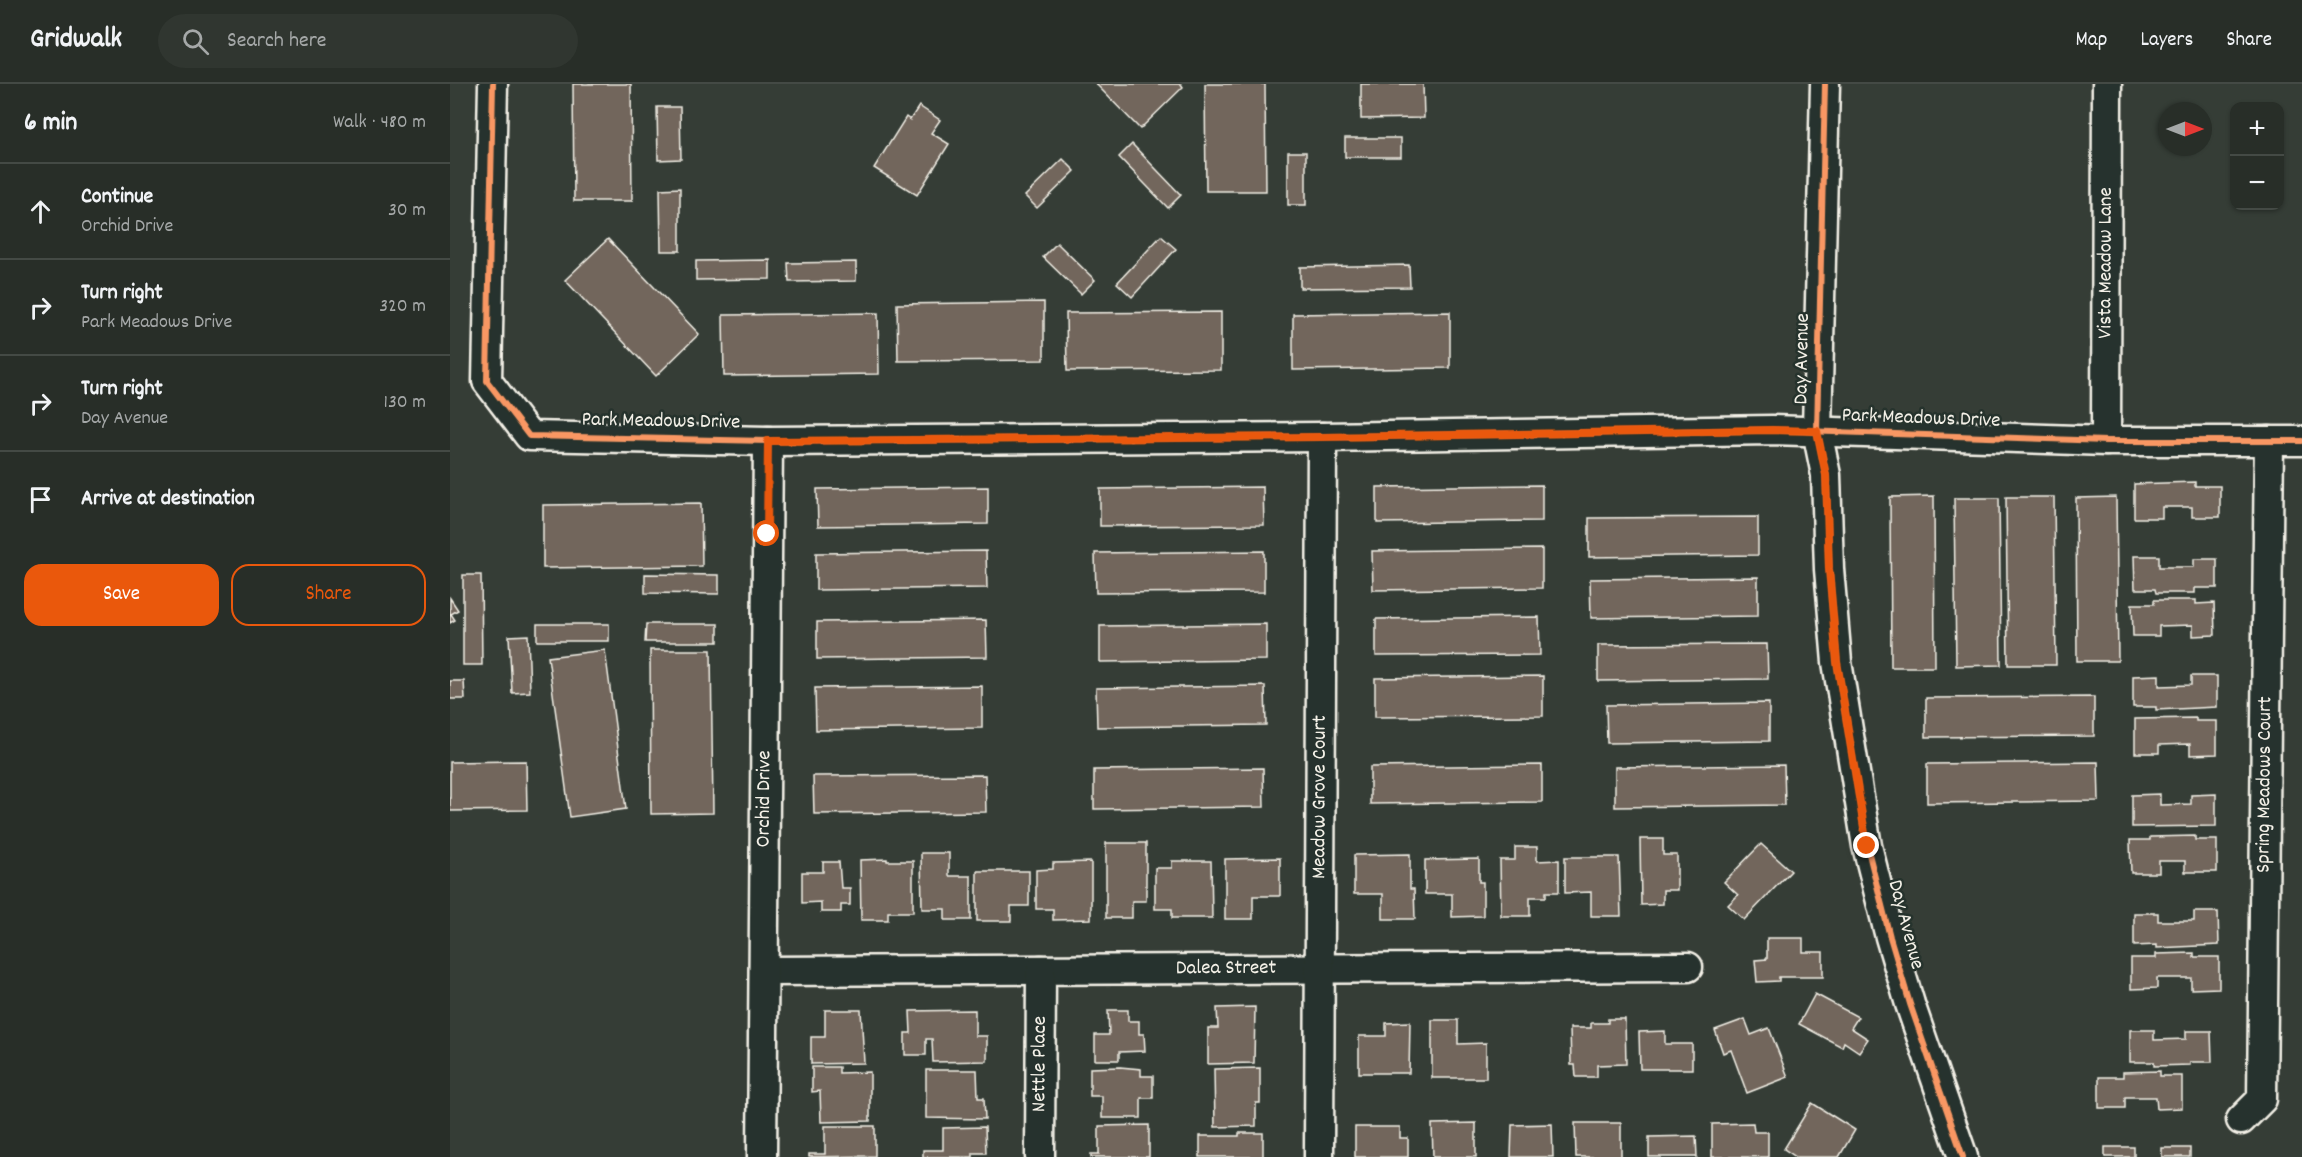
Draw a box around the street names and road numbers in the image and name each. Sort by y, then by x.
street label: Vista Meadow Lane [2091,187,2122,339]
street label: Day Avenue [1787,313,1819,405]
street label: Park Meadows Drive [1841,401,2001,437]
street label: Park Meadows Drive [581,406,741,438]
street label: Spring Meadows Court [2249,696,2281,873]
street label: Meadow Grove Court [1305,715,1336,879]
street label: Orchid Drive [750,750,780,848]
street label: Day Avenue [1879,877,1931,973]
street label: Dalea Street [1176,954,1277,984]
street label: Nettle Place [1025,1016,1056,1112]

